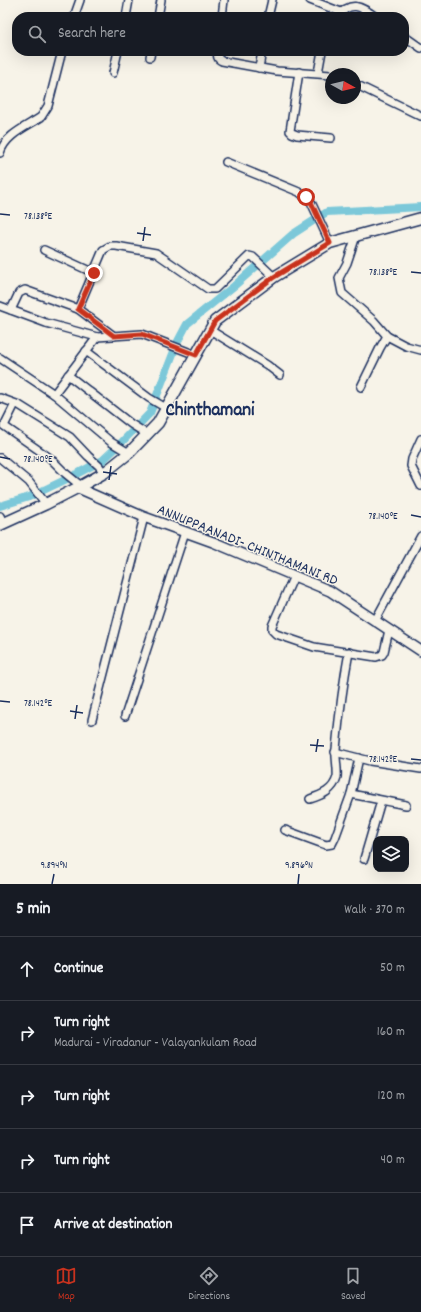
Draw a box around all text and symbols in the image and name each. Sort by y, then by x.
search box [12,12,409,56]
icon: search [26,23,48,45]
text: Search here [58,23,126,45]
north arrow [325,68,361,104]
route start [297,188,315,206]
text: 78.138°E [24,210,52,224]
route end [85,264,103,282]
text: 78.138°E [369,266,397,280]
district label: Chinthamani [165,398,255,425]
text: 78.140°E [23,453,53,467]
street label: ANNUPPAANADI- CHINTHAMANI RD [153,499,341,592]
text: 78.140°E [368,510,398,524]
text: 78.142°E [24,697,52,711]
text: 78.142°E [369,753,397,767]
map controls [373,836,409,872]
button: layers [373,836,409,872]
text: 9.894°N [40,859,68,873]
text: 9.896°N [285,859,313,873]
text: 5 min [16,898,50,922]
text: Walk · 370 m [344,901,405,920]
icon: ahead [16,958,38,980]
text: Continue [54,958,103,980]
text: 50 m [380,959,405,978]
text: Turn right [54,1012,110,1034]
icon: right [16,1022,38,1044]
text: 160 m [377,1023,405,1042]
text: Madurai - Viradanur - Valayankulam Road [54,1034,257,1053]
icon: right [16,1086,38,1108]
text: Turn right [54,1086,110,1108]
text: 120 m [377,1087,405,1106]
icon: right [16,1150,38,1172]
text: Turn right [54,1150,110,1172]
text: 40 m [381,1151,405,1170]
icon: arrive [16,1214,38,1236]
text: Arrive at destination [54,1214,172,1236]
tab: Map [55,1265,77,1305]
tab: Directions [188,1265,230,1305]
tab: Saved [341,1265,366,1305]

